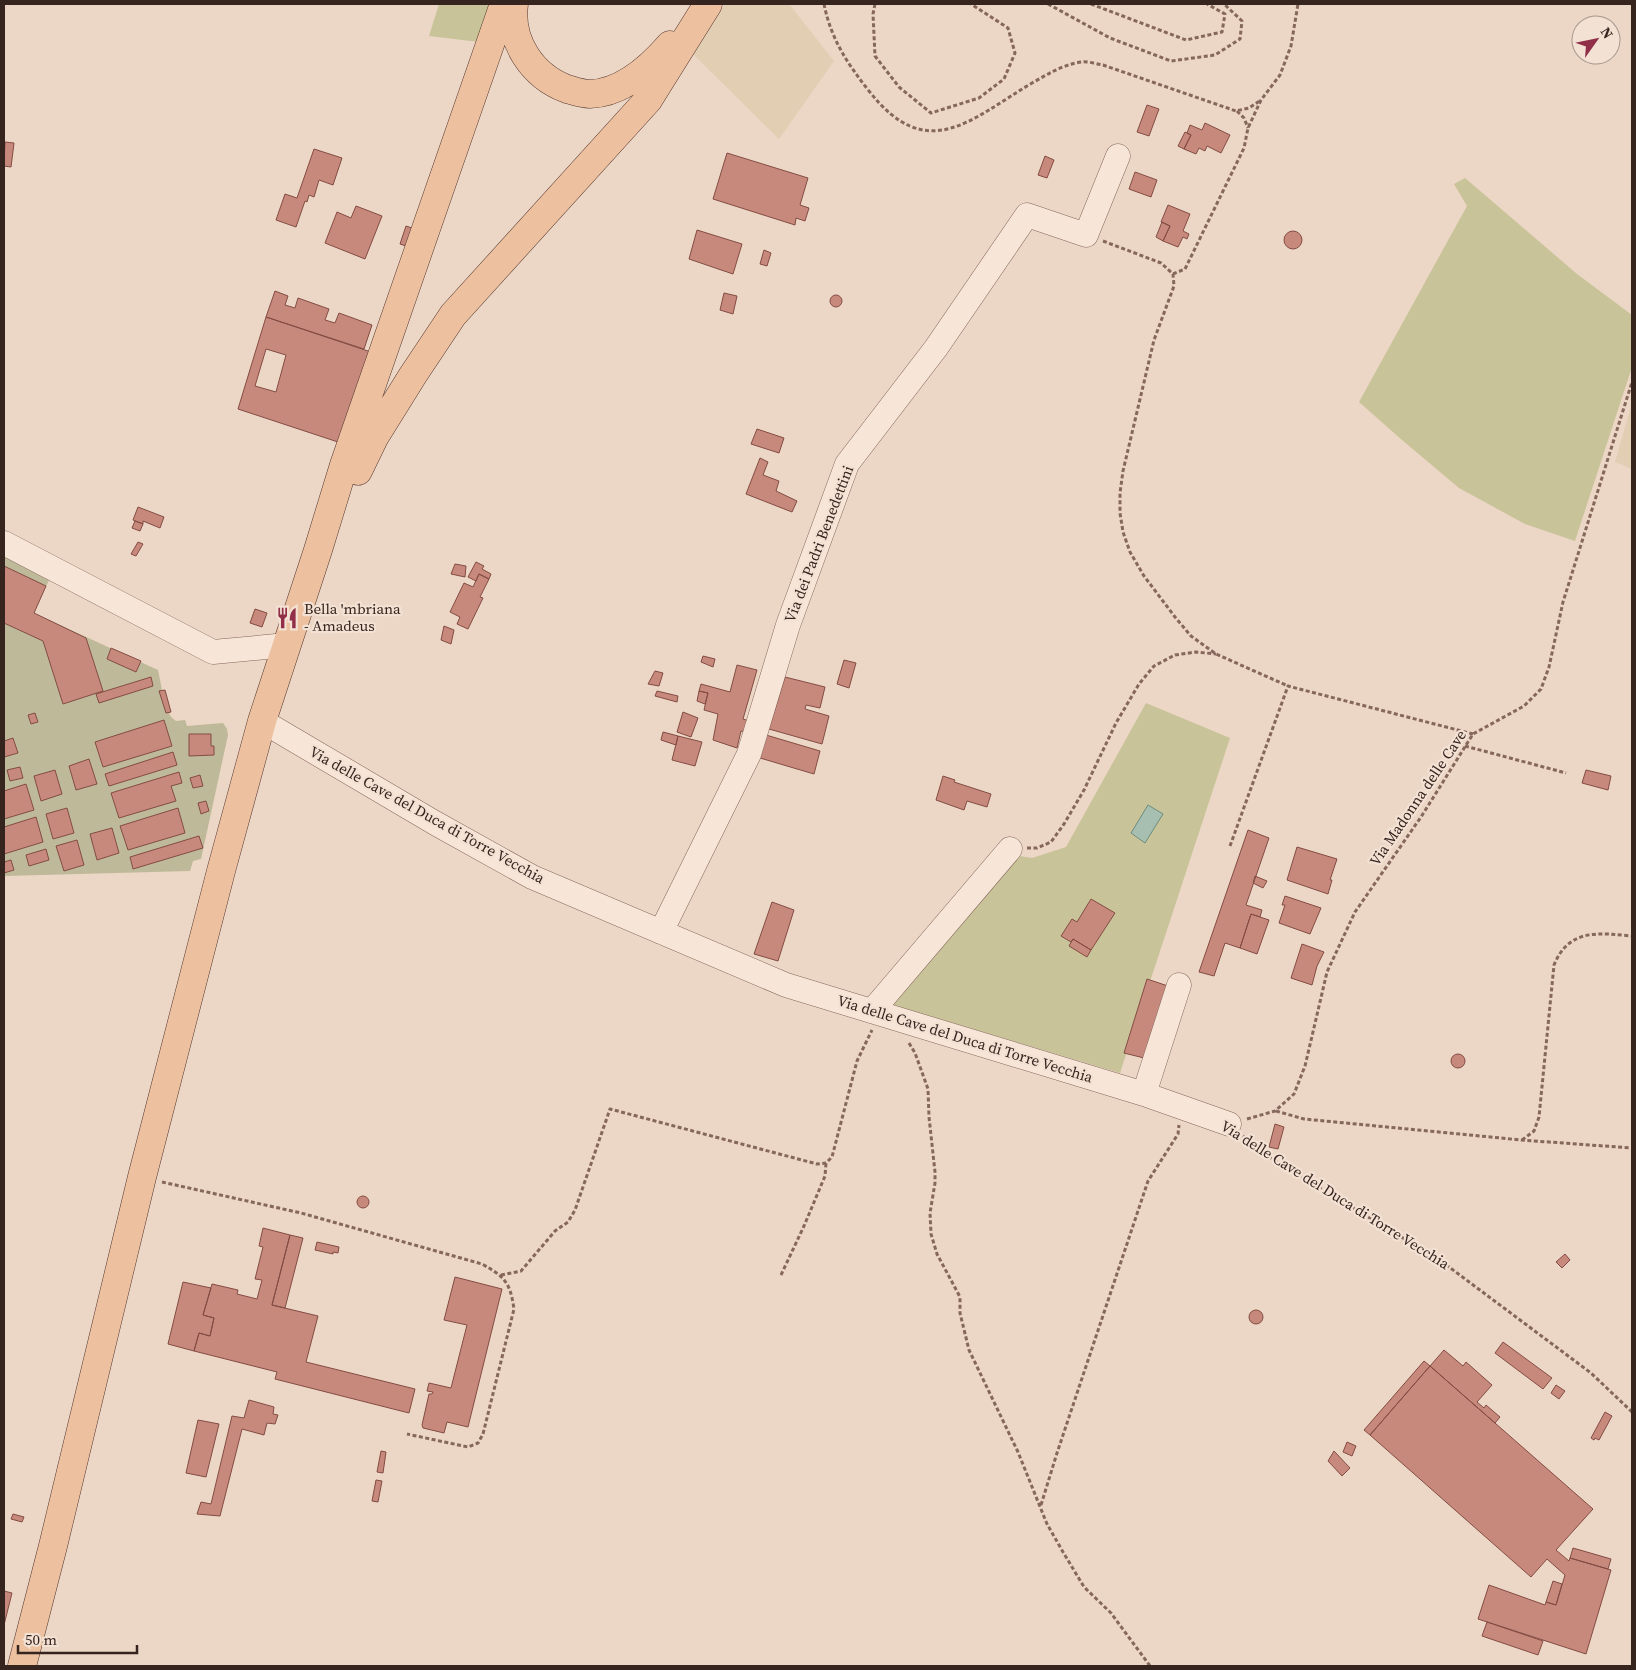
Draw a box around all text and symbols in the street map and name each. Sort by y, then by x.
north arrow [1571,15,1621,65]
text: N [1596,23,1618,43]
street label: Via dei Padri Benedettini [779,462,858,625]
place label: Bella 'mbriana - Amadeus [304,598,401,636]
restaurant icon: Bella 'mbriana - Amadeus [274,605,300,631]
street label: Via Madonna delle Cave [1364,725,1471,870]
street label: Via delle Cave del Duca di Torre Vecchia [306,741,549,888]
street label: Via delle Cave del Duca di Torre Vecchia [835,990,1096,1088]
street label: Via delle Cave del Duca di Torre Vecchia [1217,1115,1454,1274]
scale bar [18,1622,136,1654]
text: 50 m [25,1629,57,1650]

